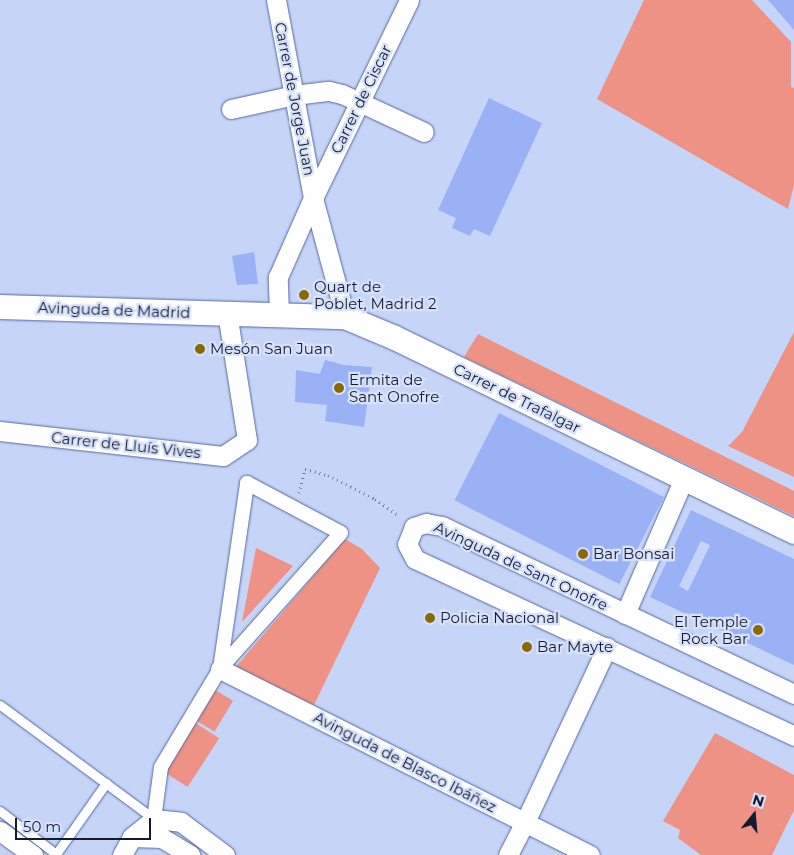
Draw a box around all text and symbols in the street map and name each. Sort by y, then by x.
street label: Carrer de Jorge Juan [271,21,319,177]
street label: Carrer de Ciscar [327,42,395,156]
place label: Quart de Poblet, Madrid 2 [314,277,436,312]
marker: Quart de Poblet, Madrid 2 [298,289,310,301]
street label: Avinguda de Madrid [37,298,191,322]
place label: Mesón San Juan [210,340,333,358]
marker: Mesón San Juan [194,343,206,355]
street label: Carrer de Trafalgar [451,359,583,437]
place label: Ermita de Sant Onofre [349,370,439,405]
marker: Ermita de Sant Onofre [333,382,345,394]
street label: Carrer de Lluís Vives [50,428,202,462]
street label: Avinguda de Sant Onofre [431,518,611,614]
place label: Bar Bonsai [593,545,674,563]
marker: Bar Bonsai [577,548,589,560]
place label: Policia Nacional [440,609,559,627]
marker: Policia Nacional [424,612,436,624]
place label: El Temple Rock Bar [674,612,748,647]
marker: El Temple Rock Bar [752,624,764,636]
place label: Bar Mayte [537,638,613,656]
marker: Bar Mayte [521,641,533,653]
street label: Avinguda de Blasco Ibáñez [311,708,499,816]
north arrow [729,790,779,840]
text: N [750,790,766,811]
scale bar [18,808,154,840]
text: 50 m [23,817,61,836]

